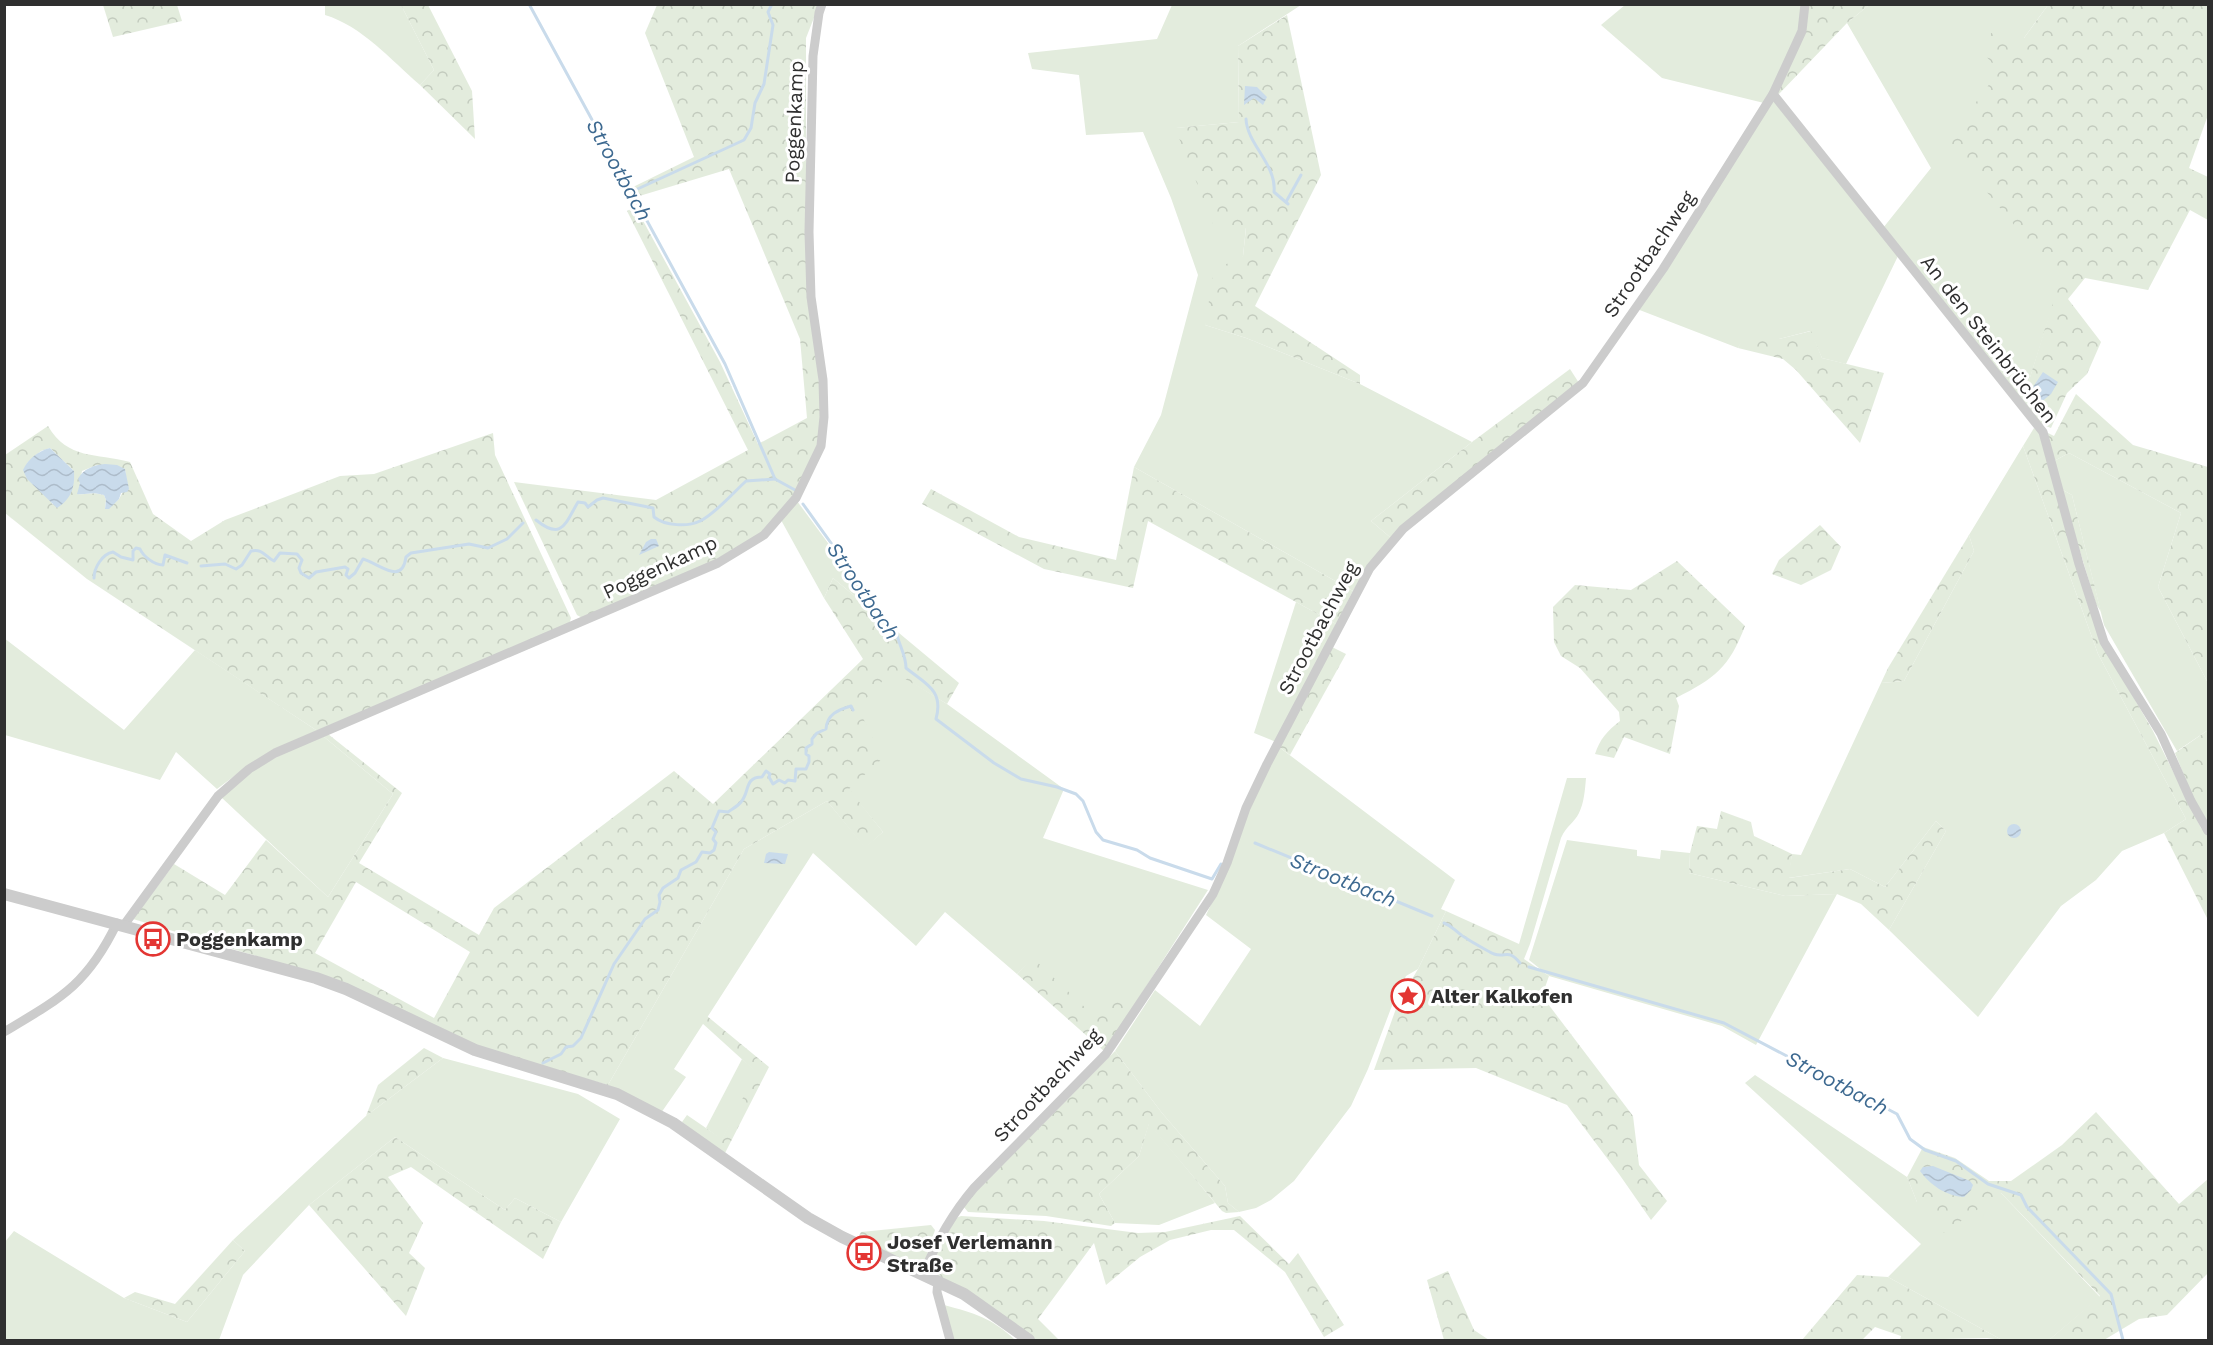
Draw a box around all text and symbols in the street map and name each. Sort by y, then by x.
street label: Poggenkamp [780,60,808,184]
water label: Strootbach [581,115,658,225]
street label: Strootbachweg [1598,186,1700,322]
street label: An den Steinbrüchen [1916,250,2062,428]
street label: Poggenkamp [599,530,721,604]
water label: Strootbach [822,537,905,644]
street label: Strootbachweg [1273,557,1363,699]
water label: Strootbach [1286,847,1400,912]
bus stop icon: Poggenkamp [135,921,171,957]
place label: Poggenkamp [176,927,303,951]
place icon: Alter Kalkofen [1390,978,1426,1014]
place label: Alter Kalkofen [1431,984,1573,1008]
street label: Strootbachweg [988,1023,1106,1147]
water label: Strootbach [1782,1045,1893,1120]
place label: Josef Verlemann Straße [887,1230,1053,1277]
bus stop icon: Josef Verlemann Straße [846,1235,882,1271]

